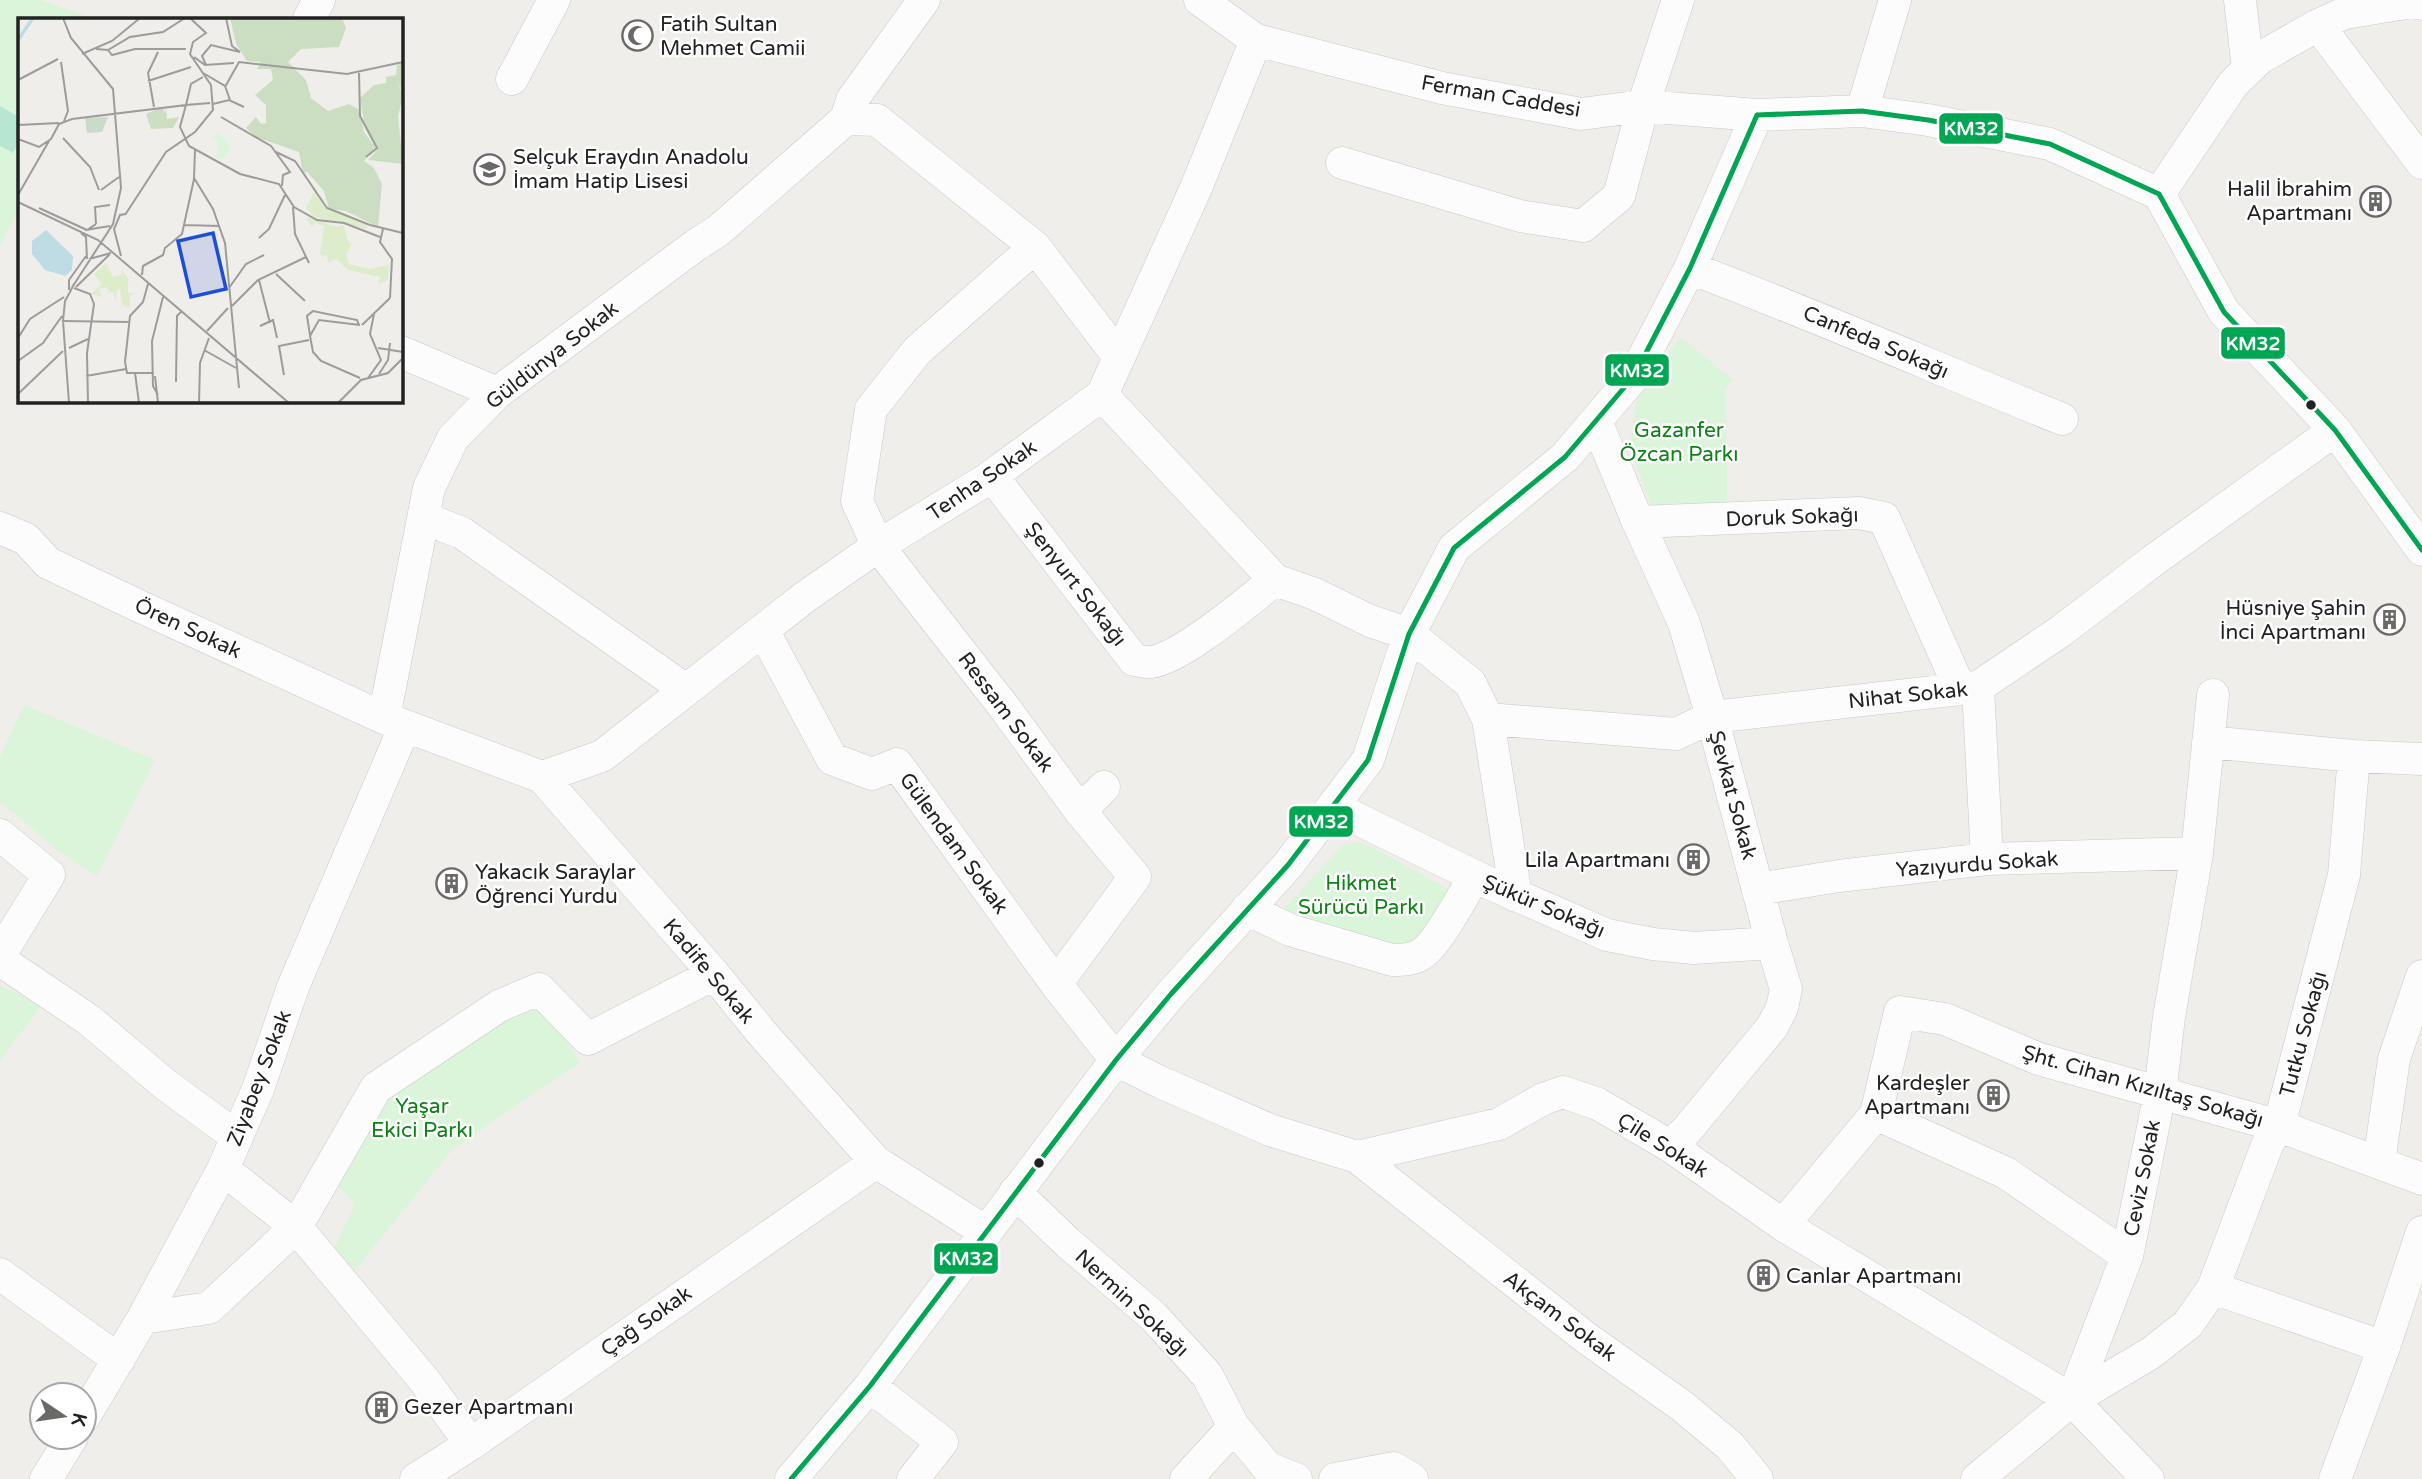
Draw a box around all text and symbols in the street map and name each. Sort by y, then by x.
place label: Fatih Sultan Mehmet Camii [660,12,805,61]
inset map [18,18,402,402]
mosque icon: Fatih Sultan Mehmet Camii [620,19,654,53]
street label: Ferman Caddesi [1419,70,1582,123]
line badge: KM32 [1938,112,2004,145]
text: KM32 [1944,118,1998,140]
place label: Selçuk Eraydın Anadolu İmam Hatip Lisesi [513,145,749,194]
school or university icon: Selçuk Eraydın Anadolu İmam Hatip Lisesi [473,152,507,186]
place label: Halil İbrahim Apartmanı [2227,177,2352,226]
building icon: Halil İbrahim Apartmanı [2358,184,2392,218]
street label: Güldünya Sokak [481,296,624,415]
street label: Canfeda Sokağı [1799,300,1952,384]
line badge: KM32 [2220,326,2286,360]
text: KM32 [2226,333,2280,355]
line badge: KM32 [1604,353,1670,387]
text: KM32 [1610,360,1664,382]
unlabelled marker [2304,398,2318,412]
park label: Gazanfer Özcan Parkı [1620,418,1738,467]
street label: Tenha Sokak [923,435,1042,526]
street label: Doruk Sokağı [1725,503,1859,532]
street label: Şenyurt Sokağı [1020,517,1132,651]
street label: Ören Sokak [130,593,245,664]
place label: Hüsniye Şahin İnci Apartmanı [2220,596,2366,645]
building icon: Hüsniye Şahin İnci Apartmanı [2372,603,2406,637]
street label: Ressam Sokak [952,647,1059,777]
street label: Nihat Sokak [1847,677,1969,714]
street label: Şevkat Sokak [1703,728,1762,862]
street label: Gülendam Sokak [894,768,1013,919]
line badge: KM32 [1288,805,1354,838]
text: KM32 [1294,811,1348,833]
building icon: Lila Apartmanı [1676,843,1710,877]
street label: Yazıyurdu Sokak [1895,846,2059,883]
place label: Lila Apartmanı [1524,848,1670,873]
place label: Yakacık Saraylar Öğrenci Yurdu [475,860,636,909]
building icon: Yakacık Saraylar Öğrenci Yurdu [435,867,469,901]
street label: Şükür Sokağı [1479,869,1609,943]
park label: Hikmet Sürücü Parkı [1298,871,1424,920]
street label: Kadife Sokak [657,914,760,1029]
street label: Tutku Sokağı [2275,968,2332,1100]
street label: Ziyabey Sokak [222,1007,297,1150]
street label: Şht. Cihan Kızıltaş Sokağı [2019,1040,2266,1133]
place label: Kardeşler Apartmanı [1864,1071,1970,1120]
building icon: Kardeşler Apartmanı [1976,1078,2010,1112]
park label: Yaşar Ekici Parkı [371,1094,473,1143]
street label: Çile Sokak [1613,1108,1713,1183]
street label: Ceviz Sokak [2119,1118,2166,1239]
unlabelled marker [1032,1156,1046,1170]
line badge: KM32 [933,1242,999,1275]
street label: Nermin Sokağı [1070,1244,1194,1362]
text: KM32 [939,1248,993,1270]
building icon: Canlar Apartmanı [1746,1259,1780,1293]
place label: Canlar Apartmanı [1786,1264,1961,1289]
street label: Akçam Sokak [1498,1266,1621,1367]
street label: Çağ Sokak [596,1281,697,1362]
north arrow [28,1381,98,1451]
building icon: Gezer Apartmanı [364,1390,398,1424]
place label: Gezer Apartmanı [404,1395,573,1420]
text: K [66,1411,91,1429]

